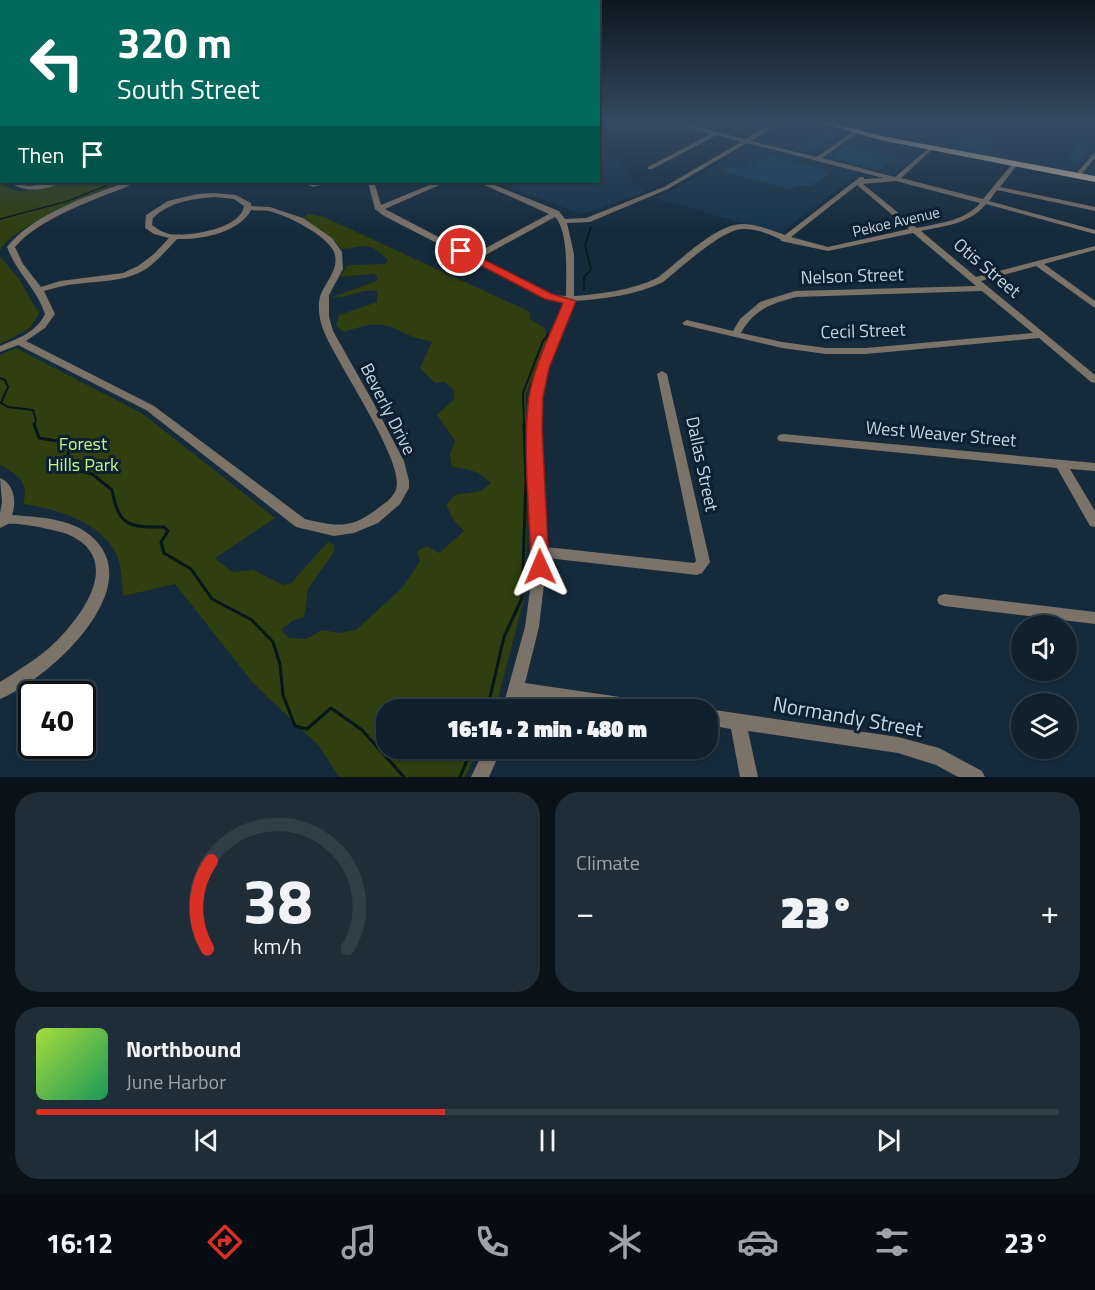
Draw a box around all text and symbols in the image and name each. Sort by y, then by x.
text: 320 m [117,10,232,74]
icon: left [18,24,96,102]
text: South Street [117,68,260,109]
text: Then [18,138,64,172]
icon: arrive [76,138,109,171]
street label: Pekoe Avenue [850,200,942,243]
pin [435,225,486,276]
street label: Otis Street [948,231,1027,304]
icon: arrive [444,234,477,267]
street label: Nelson Street [800,260,905,291]
street label: Cecil Street [820,316,907,345]
street label: Beverly Drive [354,358,423,459]
street label: West Weaver Street [865,413,1018,454]
street label: Dallas Street [679,414,726,515]
park label: Forest Hills Park [47,430,119,478]
position arrow [508,535,572,599]
map controls [1011,615,1077,759]
button: sound [1011,615,1077,681]
speed limit sign: 40 [18,681,96,759]
street label: Normandy Street [771,687,926,745]
button: layers [1011,693,1077,759]
text: 16:14 · 2 min · 480 m [447,712,647,746]
text: Climate [576,847,640,878]
text: 38 [243,852,312,947]
text: 23° [780,877,855,945]
text: − [576,887,594,937]
text: + [1041,887,1059,937]
text: km/h [253,930,302,962]
text: Northbound [126,1032,241,1066]
text: June Harbor [126,1066,226,1097]
icon: previous [190,1124,223,1157]
icon: pause [531,1124,564,1157]
icon: next [872,1124,905,1157]
icon: directions [204,1221,246,1263]
icon: music [338,1221,380,1263]
icon: phone [471,1221,513,1263]
icon: climate [604,1221,646,1263]
icon: car [737,1221,779,1263]
icon: filters [871,1221,913,1263]
text: 16:12 [46,1222,113,1263]
text: 23° [1004,1222,1049,1263]

